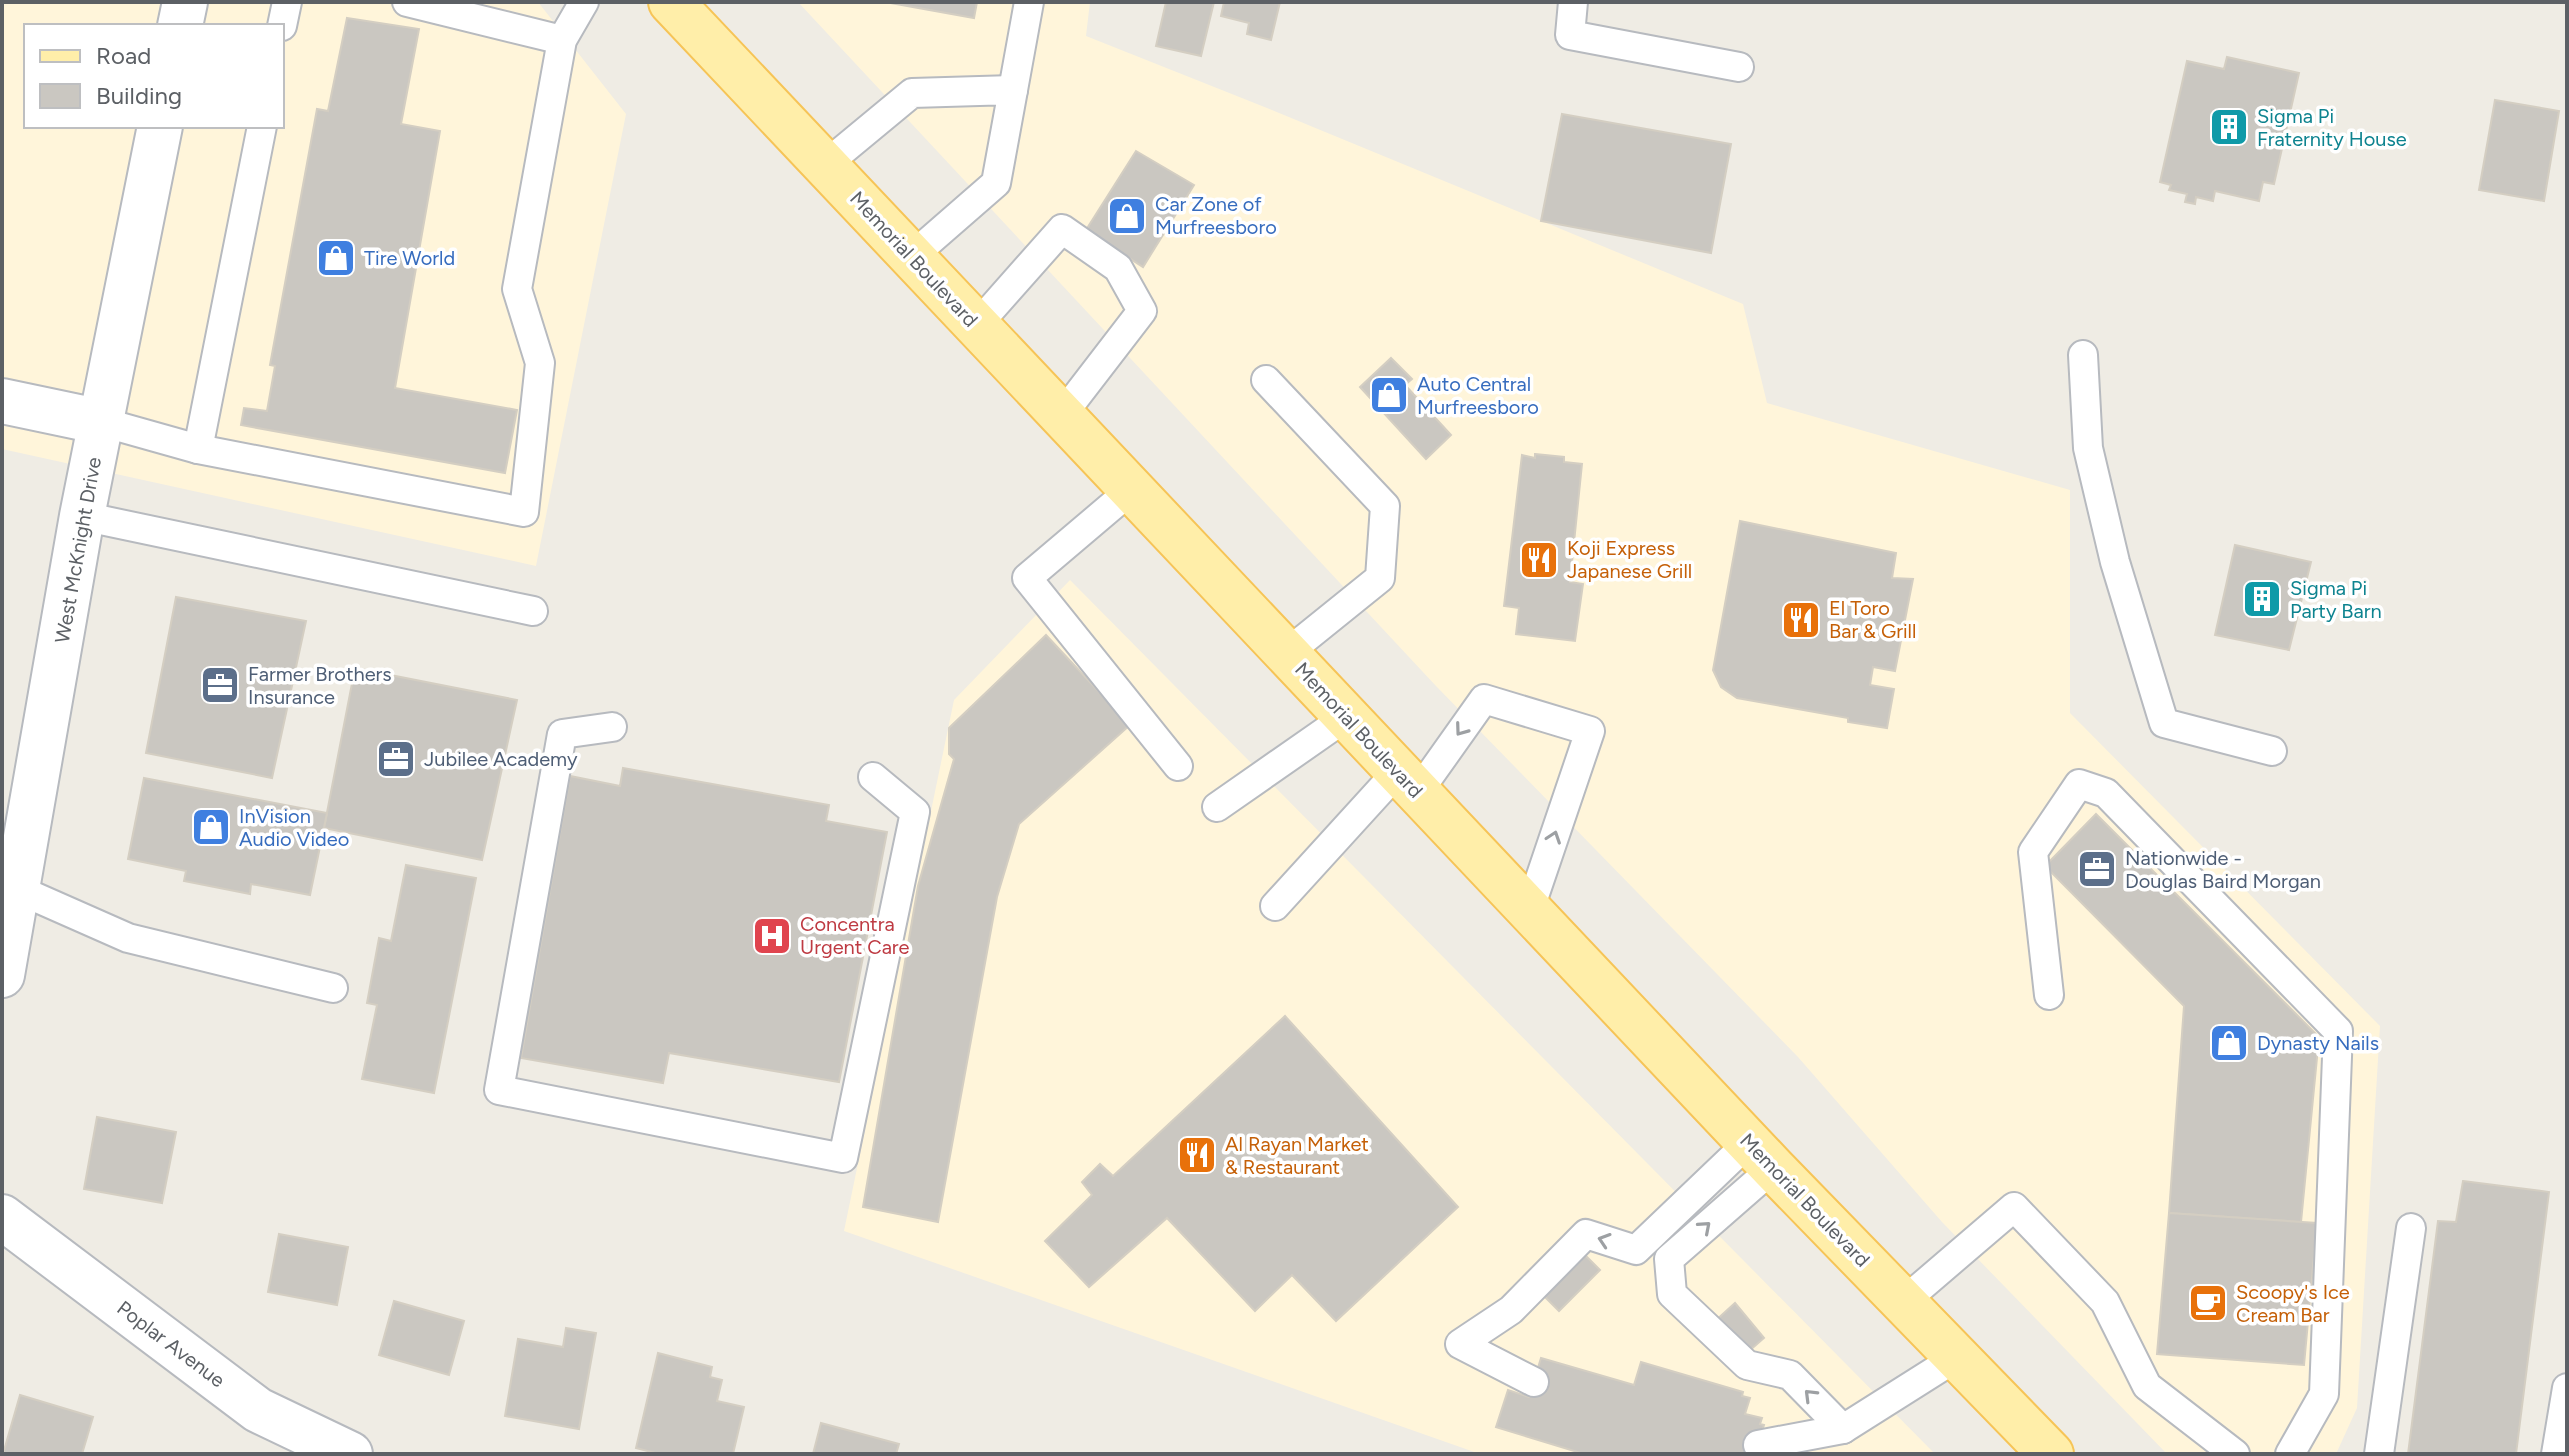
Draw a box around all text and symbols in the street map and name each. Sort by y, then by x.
legend [24,24,284,128]
text: Road [96,41,151,70]
text: Building [96,81,182,110]
place label: Sigma Pi Fraternity House [2257,104,2407,151]
building icon: Sigma Pi Fraternity House [2208,106,2250,148]
street label: Memorial Boulevard [845,186,983,332]
place label: Car Zone of Murfreesboro [1155,192,1277,239]
shop icon: Car Zone of Murfreesboro [1106,195,1148,237]
shop icon: Tire World [315,237,357,279]
place label: Tire World [364,246,455,270]
place label: Auto Central Murfreesboro [1417,372,1539,419]
shop icon: Auto Central Murfreesboro [1368,374,1410,416]
street label: West McKnight Drive [50,455,106,645]
place label: Koji Express Japanese Grill [1567,536,1692,583]
restaurant icon: Koji Express Japanese Grill [1518,539,1560,581]
place label: Sigma Pi Party Barn [2290,576,2382,623]
building icon: Sigma Pi Party Barn [2241,578,2283,620]
place label: El Toro Bar & Grill [1829,596,1916,643]
restaurant icon: El Toro Bar & Grill [1780,599,1822,641]
street label: Memorial Boulevard [1290,657,1428,803]
place label: Farmer Brothers Insurance [248,662,392,709]
office icon: Farmer Brothers Insurance [199,664,241,706]
one-way arrow [1456,722,1471,736]
office icon: Jubilee Academy [375,738,417,780]
place label: Jubilee Academy [424,747,578,771]
place label: InVision Audio Video [239,804,349,851]
shop icon: InVision Audio Video [190,806,232,848]
one-way arrow [1545,830,1561,844]
place label: Nationwide - Douglas Baird Morgan [2125,846,2321,893]
office icon: Nationwide - Douglas Baird Morgan [2076,848,2118,890]
place label: Concentra Urgent Care [800,912,910,959]
hospital icon: Concentra Urgent Care [751,915,793,957]
shop icon: Dynasty Nails [2208,1022,2250,1064]
place label: Dynasty Nails [2257,1031,2379,1055]
street label: Memorial Boulevard [1735,1128,1875,1272]
place label: Al Rayan Market & Restaurant [1225,1132,1369,1179]
restaurant icon: Al Rayan Market & Restaurant [1176,1134,1218,1176]
one-way arrow [1696,1222,1711,1237]
one-way arrow [1597,1233,1611,1249]
place label: Scoopy's Ice Cream Bar [2236,1280,2350,1327]
cafe icon: Scoopy's Ice Cream Bar [2187,1282,2229,1324]
street label: Poplar Avenue [112,1296,230,1392]
one-way arrow [1805,1390,1819,1404]

